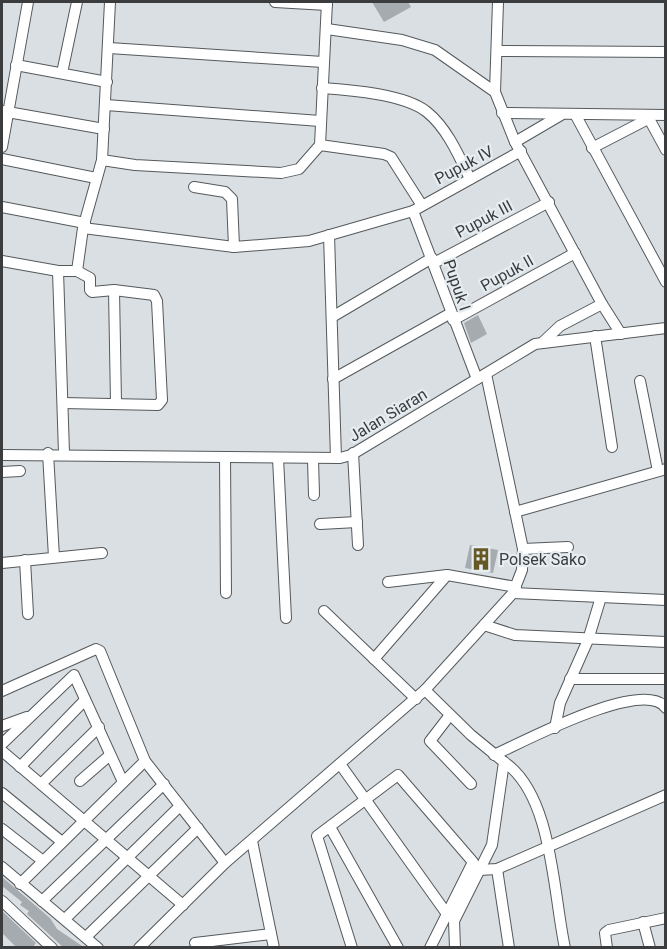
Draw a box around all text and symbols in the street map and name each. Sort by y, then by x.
street label: Pupuk IV [432,142,496,188]
street label: Pupuk III [452,196,516,242]
street label: Pupuk II [477,251,537,295]
street label: Pupuk I [439,257,475,313]
street label: Jalan Siaran [346,384,430,446]
building icon: Polsek Sako [468,546,494,572]
place label: Polsek Sako [499,550,586,569]

